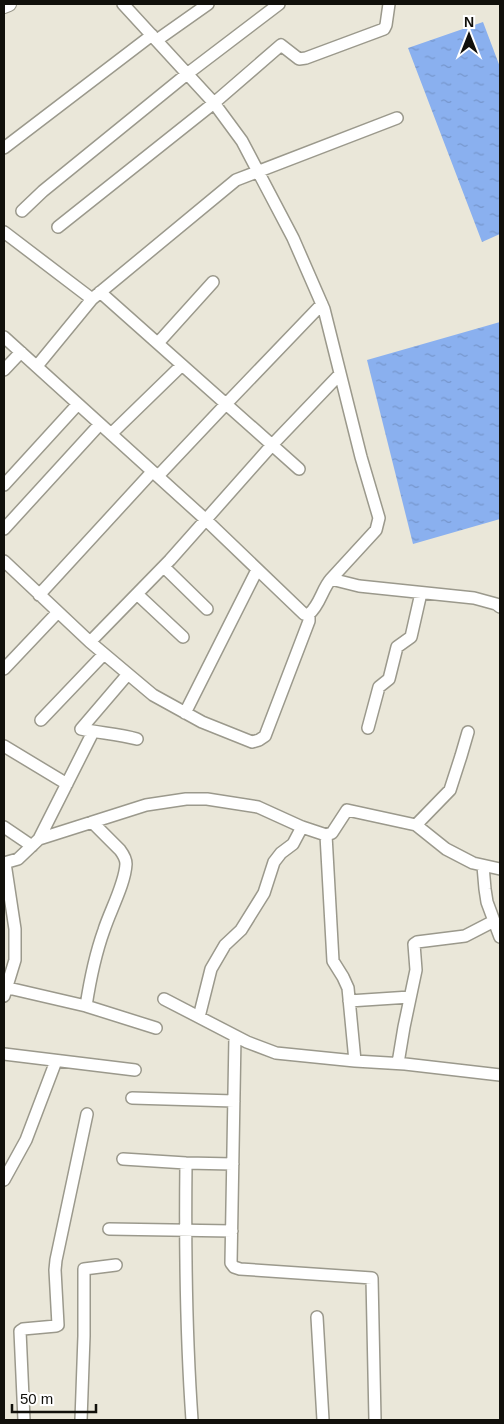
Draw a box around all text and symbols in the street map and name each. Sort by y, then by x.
north arrow [444,10,494,60]
text: N [464,14,474,30]
scale bar [12,1382,96,1414]
text: 50 m [20,1390,53,1407]

